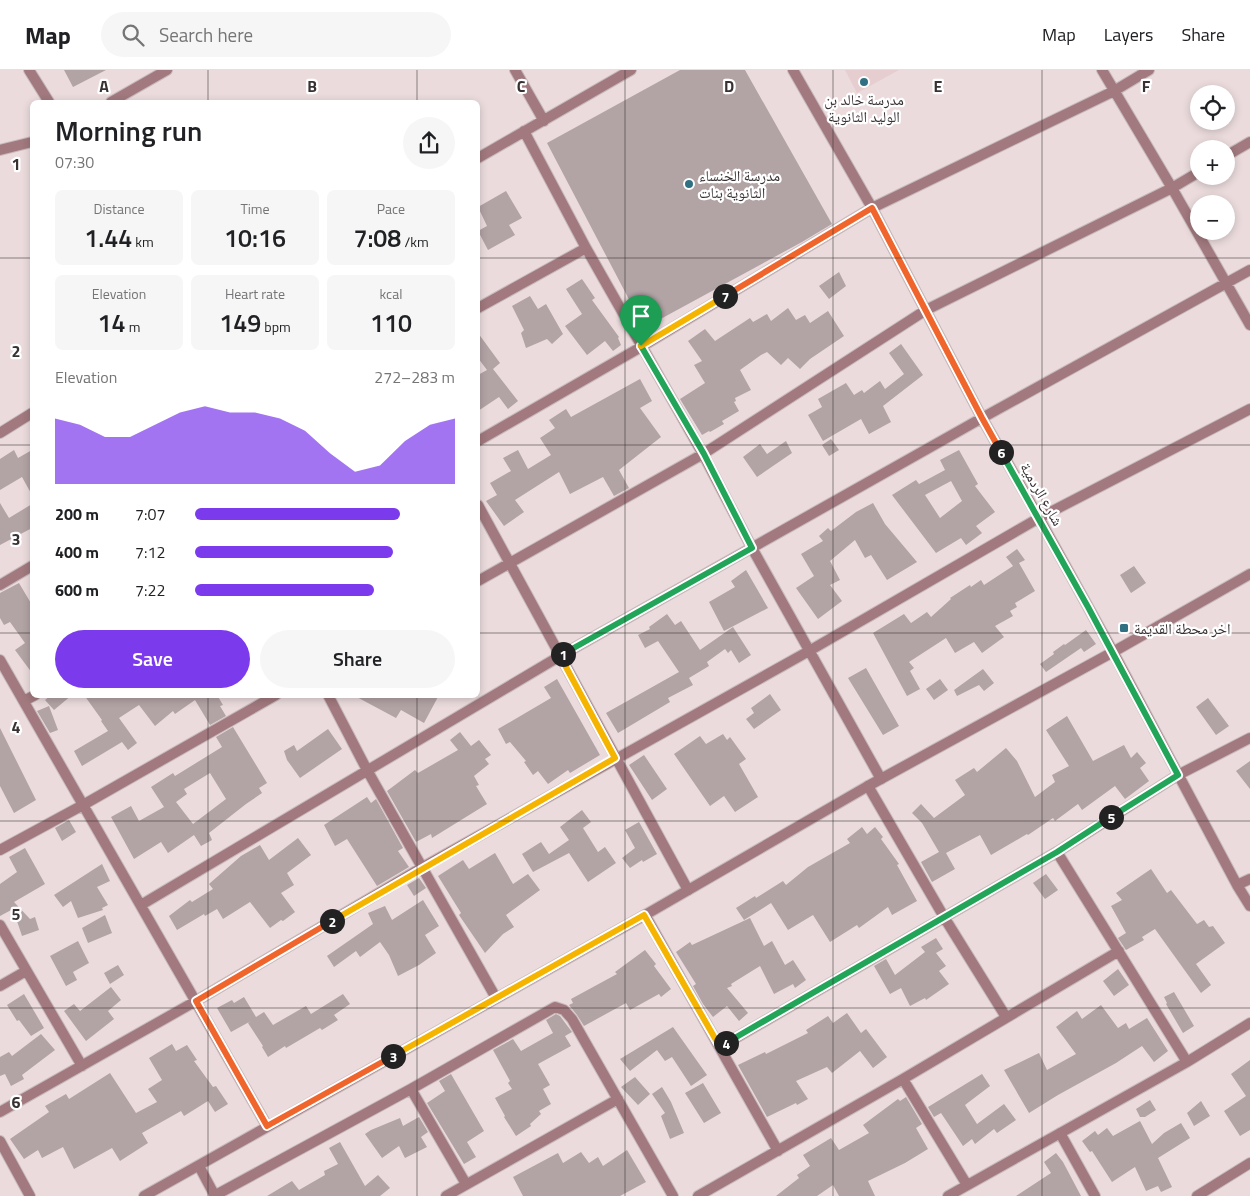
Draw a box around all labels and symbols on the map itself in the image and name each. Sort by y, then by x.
text: A [99,74,109,98]
text: B [307,74,317,98]
text: C [517,74,526,98]
text: D [724,74,734,98]
text: E [934,74,943,98]
text: F [1142,74,1151,98]
marker: مدرسة خالد بن الوليد الثانوية [858,76,870,88]
place label: مدرسة خالد بن الوليد الثانوية [824,88,904,128]
text: 1 [12,152,20,176]
place label: مدرسة الخنساء الثانوية بنات [699,164,780,204]
marker: مدرسة الخنساء الثانوية بنات [683,178,695,190]
pin: 7 [712,284,738,308]
pin [620,295,662,346]
text: 2 [12,339,20,363]
pin: 6 [988,440,1014,464]
street label: شارع الردمية [1015,458,1069,530]
text: 3 [12,527,20,551]
place label: اخر محطة القديمة [1134,617,1231,640]
marker: اخر محطة القديمة [1118,622,1130,634]
pin: 1 [550,642,576,666]
text: 4 [12,715,21,739]
pin: 5 [1098,804,1124,830]
text: 5 [12,902,21,926]
pin: 2 [320,908,344,934]
pin: 4 [714,1030,738,1056]
pin: 3 [380,1044,406,1068]
text: 6 [12,1090,21,1114]

